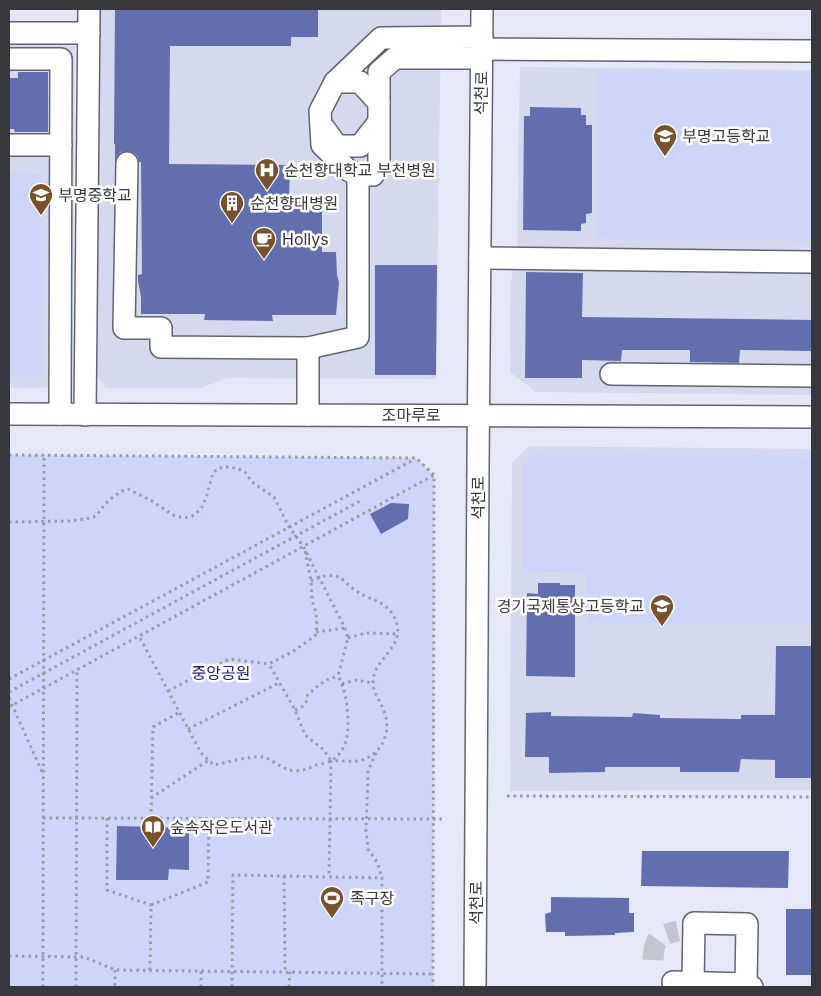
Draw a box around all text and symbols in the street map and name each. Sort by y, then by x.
street label: 석천로 [471,70,491,115]
school or university icon: 부명고등학교 [652,123,678,157]
place label: 부명고등학교 [682,126,770,146]
hospital icon: 순천향대학교 부천병원 [254,157,280,191]
place label: 순천향대학교 부천병원 [284,160,436,180]
school or university icon: 부명중학교 [28,182,54,216]
place label: 부명중학교 [58,185,132,205]
building icon: 순천향대병원 [219,190,245,224]
place label: 순천향대병원 [250,193,338,213]
cafe icon: Hollys [251,226,277,260]
place label: Hollys [282,229,329,249]
street label: 조마루로 [382,405,441,425]
street label: 석천로 [468,476,488,520]
school or university icon: 경기국제통상고등학교 [649,593,675,627]
place label: 경기국제통상고등학교 [497,596,644,616]
park label: 중앙공원 [192,663,250,683]
library icon: 숲속작은도서관 [140,814,166,848]
place label: 숲속작은도서관 [170,817,273,837]
street label: 석천로 [466,881,486,925]
sports icon: 족구장 [319,885,345,919]
place label: 족구장 [350,888,394,908]

